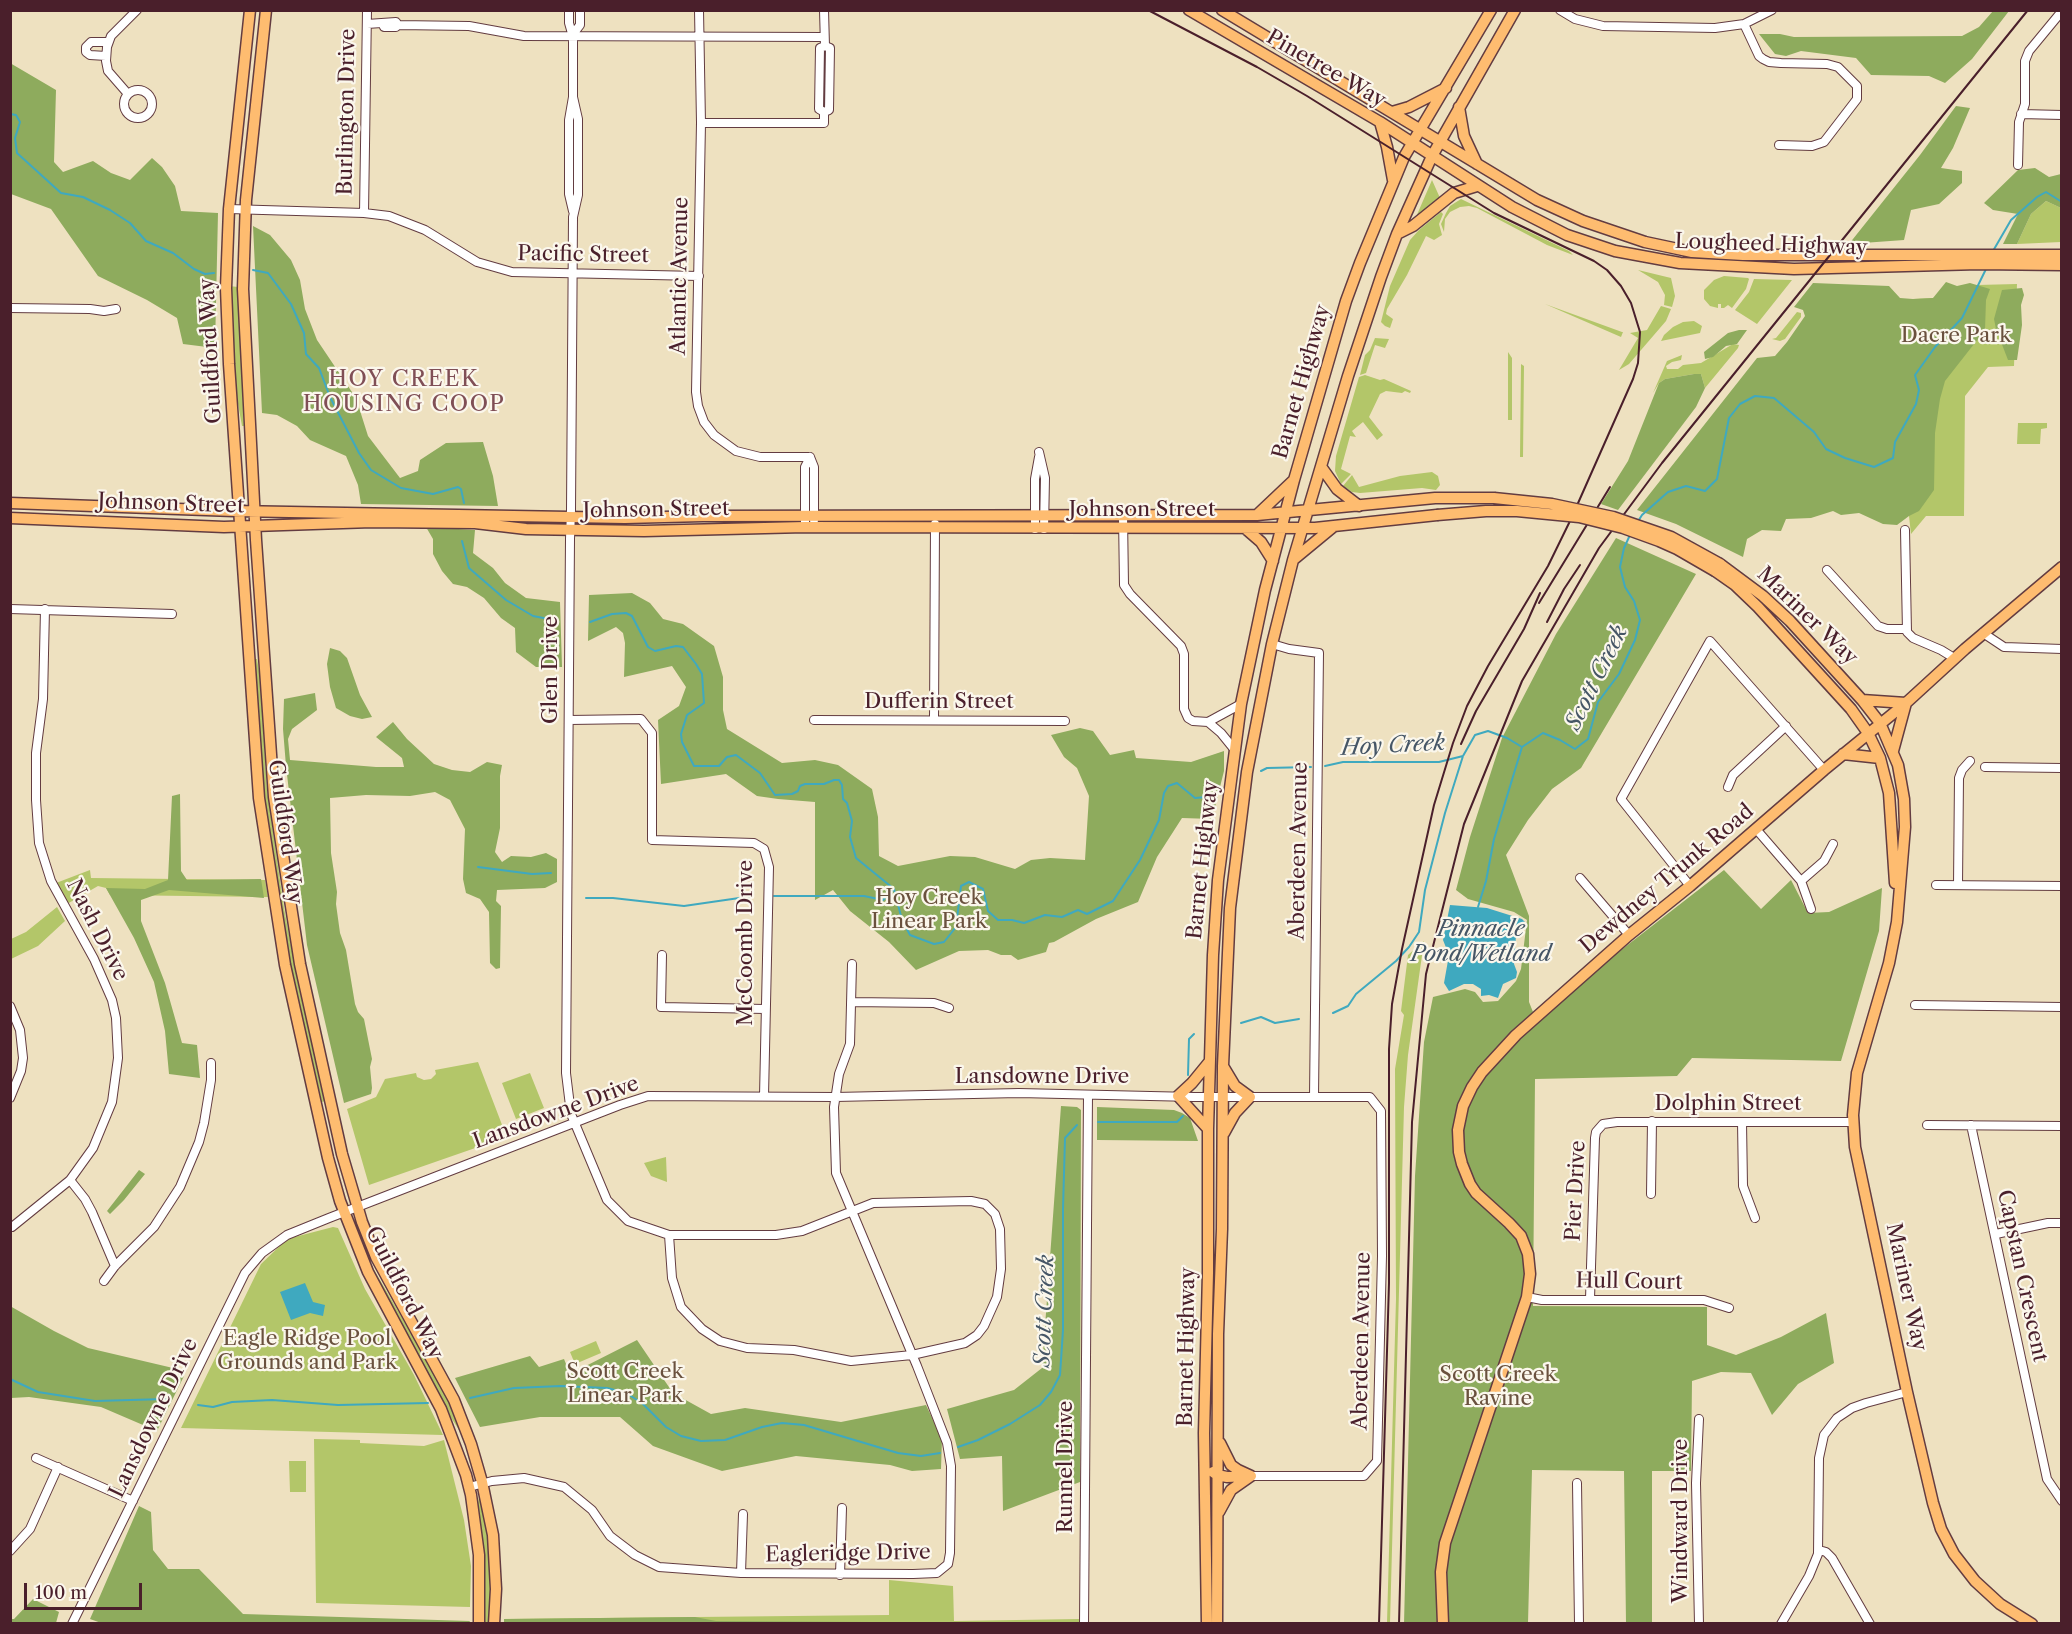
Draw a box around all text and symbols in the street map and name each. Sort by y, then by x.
street label: Pinetree Way [1262,25,1390,113]
street label: Burlington Drive [333,28,361,196]
street label: Atlantic Avenue [666,197,694,355]
street label: Lougheed Highway [1674,229,1868,261]
street label: Pacific Street [517,241,649,269]
street label: Guildford Way [195,278,227,424]
street label: Barnet Highway [1268,302,1336,462]
park label: Dacre Park [1901,323,2011,349]
district label: HOY CREEK HOUSING COOP [303,367,505,418]
street label: Johnson Street [97,489,245,519]
street label: Johnson Street [582,496,730,524]
street label: Johnson Street [1069,497,1215,523]
street label: Mariner Way [1751,562,1863,670]
street label: Glen Drive [538,616,564,724]
water label: Scott Creek [1560,621,1634,735]
street label: Dufferin Street [864,689,1014,715]
water label: Hoy Creek [1340,730,1446,762]
street label: Guildford Way [262,758,308,906]
street label: Aberdeen Avenue [1285,762,1313,940]
street label: Barnet Highway [1182,779,1224,941]
street label: Dewdney Trunk Road [1575,799,1759,959]
street label: McCoomb Drive [733,860,759,1026]
street label: Nash Drive [61,875,133,985]
park label: Hoy Creek Linear Park [871,885,987,935]
water label: Pinnacle Pond/Wetland [1411,917,1551,968]
street label: Lansdowne Drive [955,1064,1129,1090]
street label: Lansdowne Drive [470,1071,642,1155]
street label: Dolphin Street [1655,1091,1801,1117]
street label: Pier Drive [1561,1140,1591,1242]
street label: Capstan Crescent [1991,1188,2053,1364]
street label: Mariner Way [1880,1221,1932,1353]
street label: Guildford Way [360,1222,448,1364]
street label: Aberdeen Avenue [1348,1252,1376,1430]
water label: Scott Creek [1030,1254,1060,1368]
street label: Barnet Highway [1173,1267,1201,1427]
street label: Hull Court [1575,1268,1683,1296]
park label: Eagle Ridge Pool Grounds and Park [217,1326,397,1376]
street label: Lansdowne Drive [104,1334,204,1502]
park label: Scott Creek Linear Park [566,1359,684,1409]
park label: Scott Creek Ravine [1439,1362,1557,1412]
street label: Runnel Drive [1053,1401,1079,1533]
street label: Windward Drive [1668,1439,1694,1603]
street label: Eagleridge Drive [765,1540,931,1568]
scale bar [27,1571,146,1609]
text: 100 m [35,1582,87,1604]

